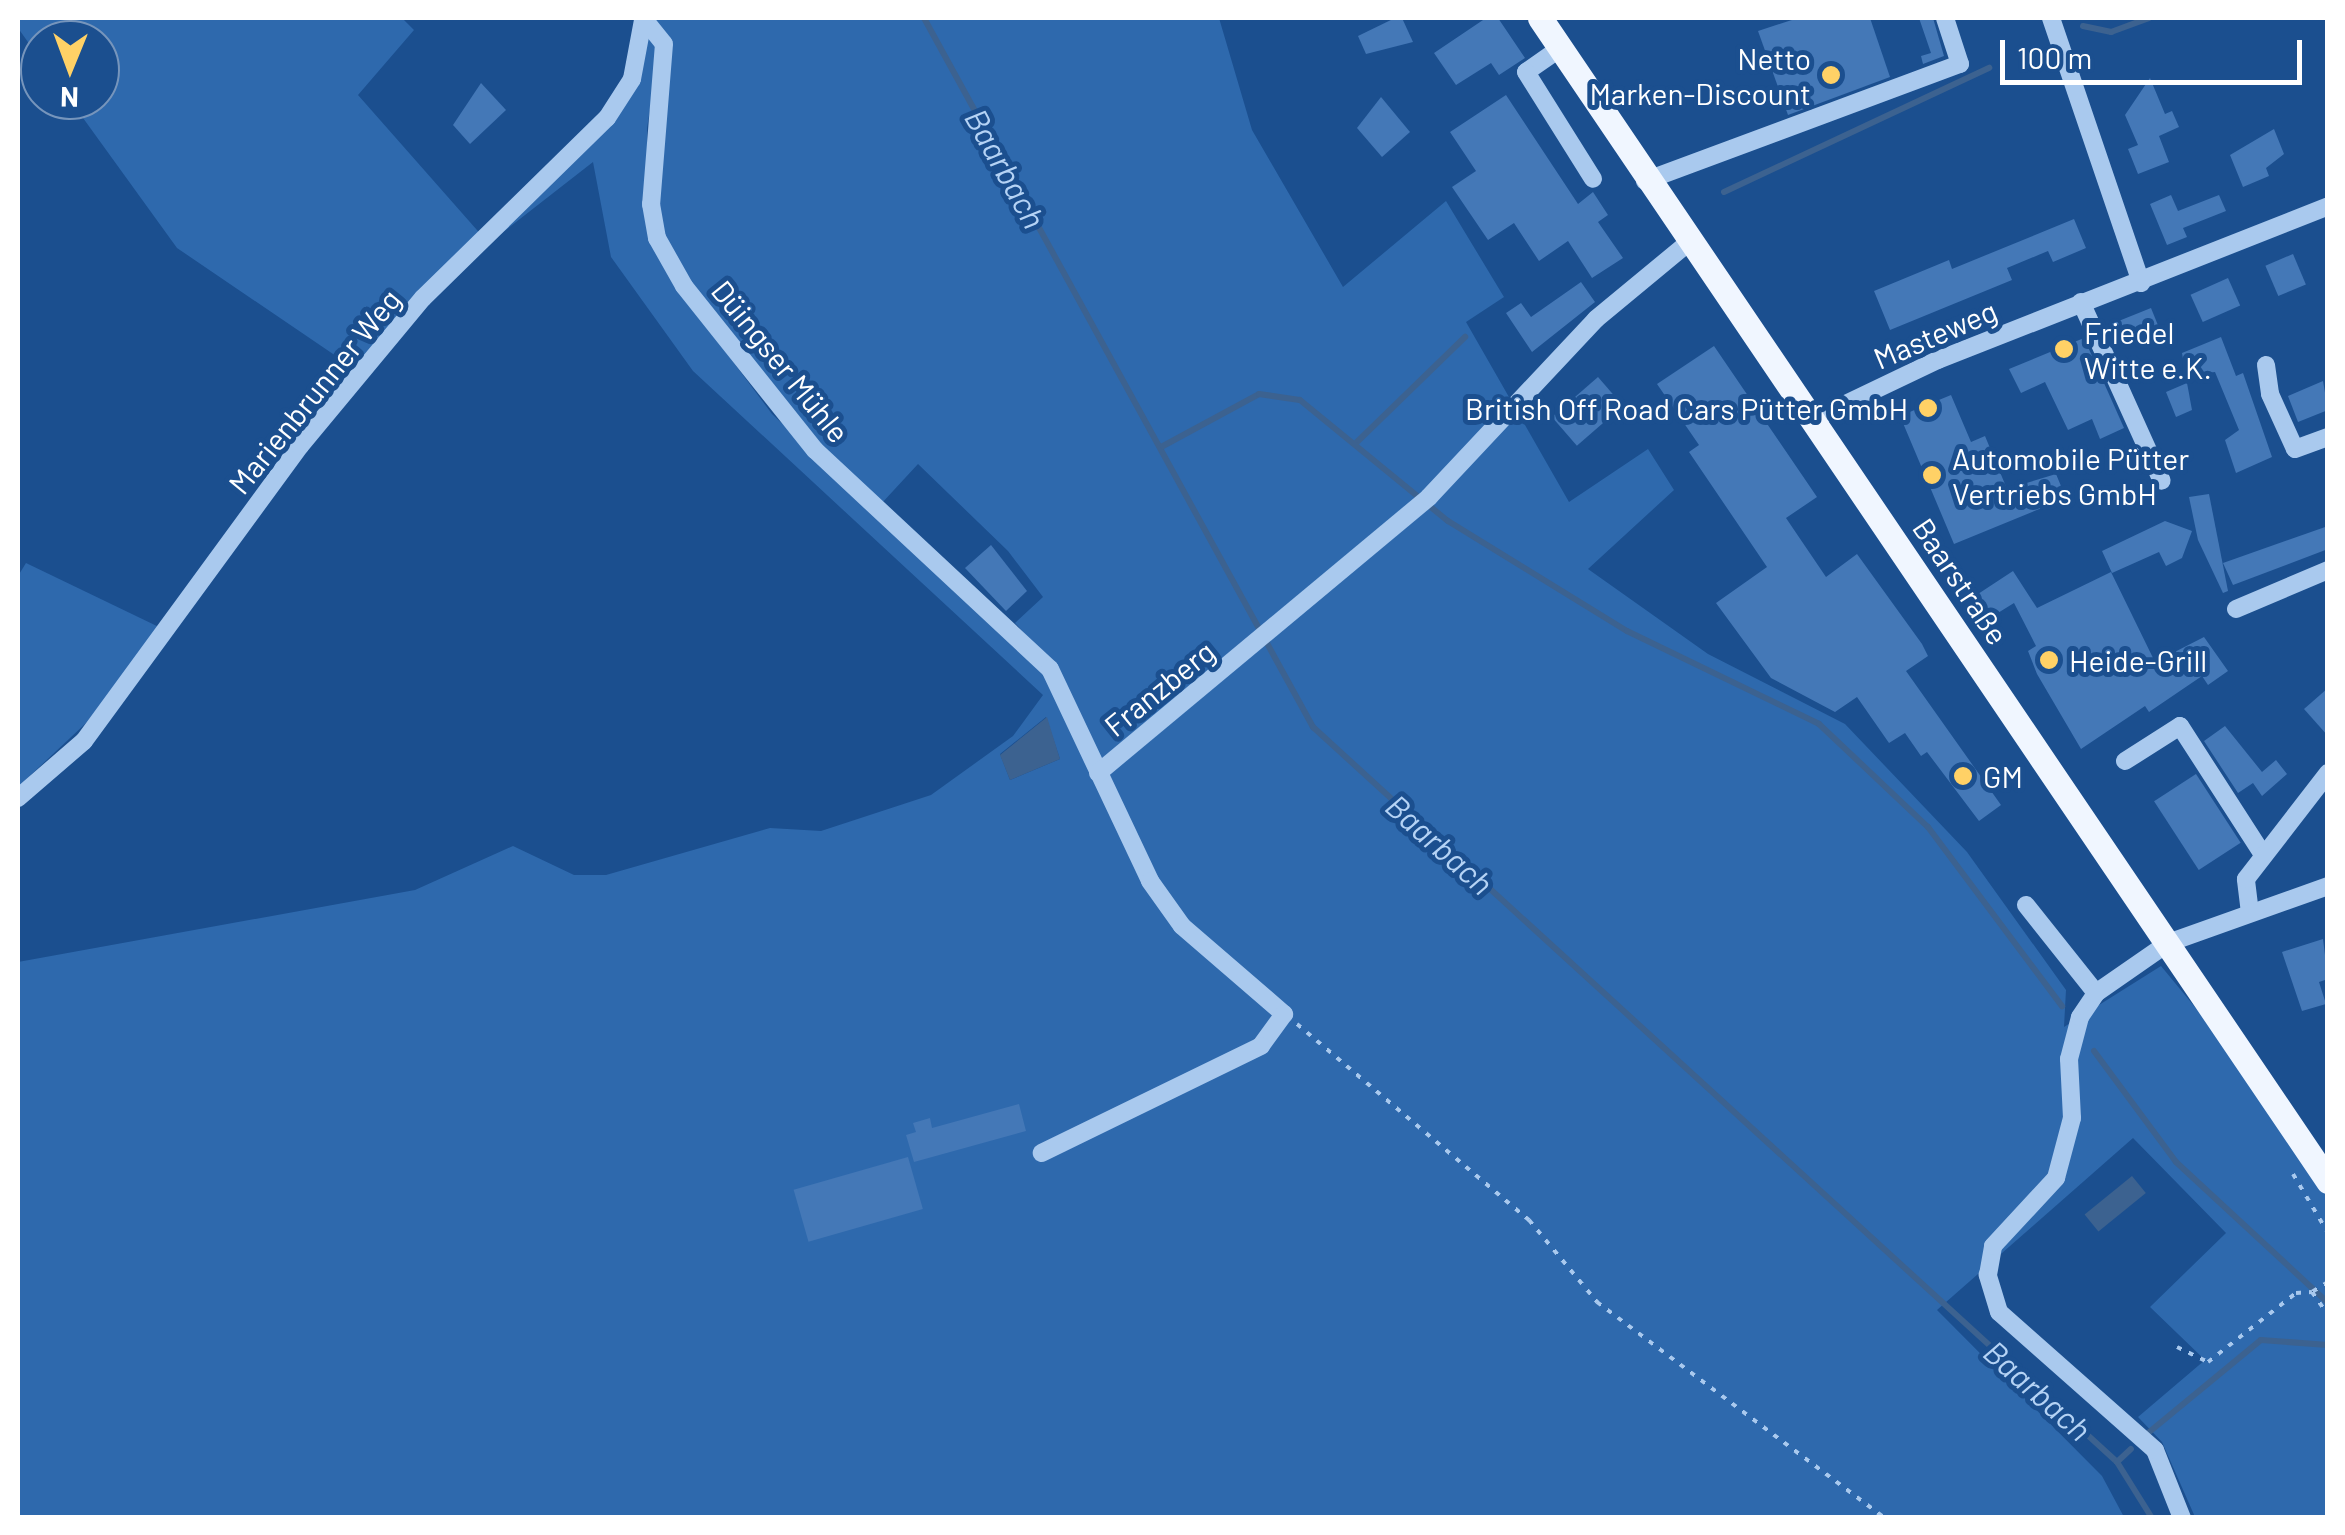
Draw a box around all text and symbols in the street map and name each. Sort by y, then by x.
north arrow [20,20,120,120]
scale bar [2005,20,2308,82]
text: 100 m [2017,39,2092,75]
place label: Netto Marken-Discount [1589,40,1811,110]
marker: Netto Marken-Discount [1820,64,1842,86]
text: N [60,81,79,115]
water label: Baarbach [958,101,1054,235]
street label: Düingser Mühle [705,273,857,449]
street label: Marienbrunner Weg [220,281,408,501]
street label: Masteweg [1868,292,2002,376]
place label: Friedel Witte e.K. [2084,314,2212,384]
marker: Friedel Witte e.K. [2053,338,2075,360]
place label: British Off Road Cars Pütter GmbH [1465,390,1908,426]
marker: British Off Road Cars Pütter GmbH [1917,397,1939,419]
place label: Automobile Pütter Vertriebs GmbH [1952,440,2189,510]
marker: Automobile Pütter Vertriebs GmbH [1921,464,1943,486]
street label: Baarstraße [1906,511,2016,651]
street label: Franzberg [1097,633,1221,743]
place label: Heide-Grill [2069,642,2207,678]
marker: Heide-Grill [2038,649,2060,671]
place label: GM [1983,758,2023,794]
marker: GM [1952,765,1974,787]
water label: Baarbach [1379,786,1501,902]
water label: Baarbach [1977,1332,2099,1448]

